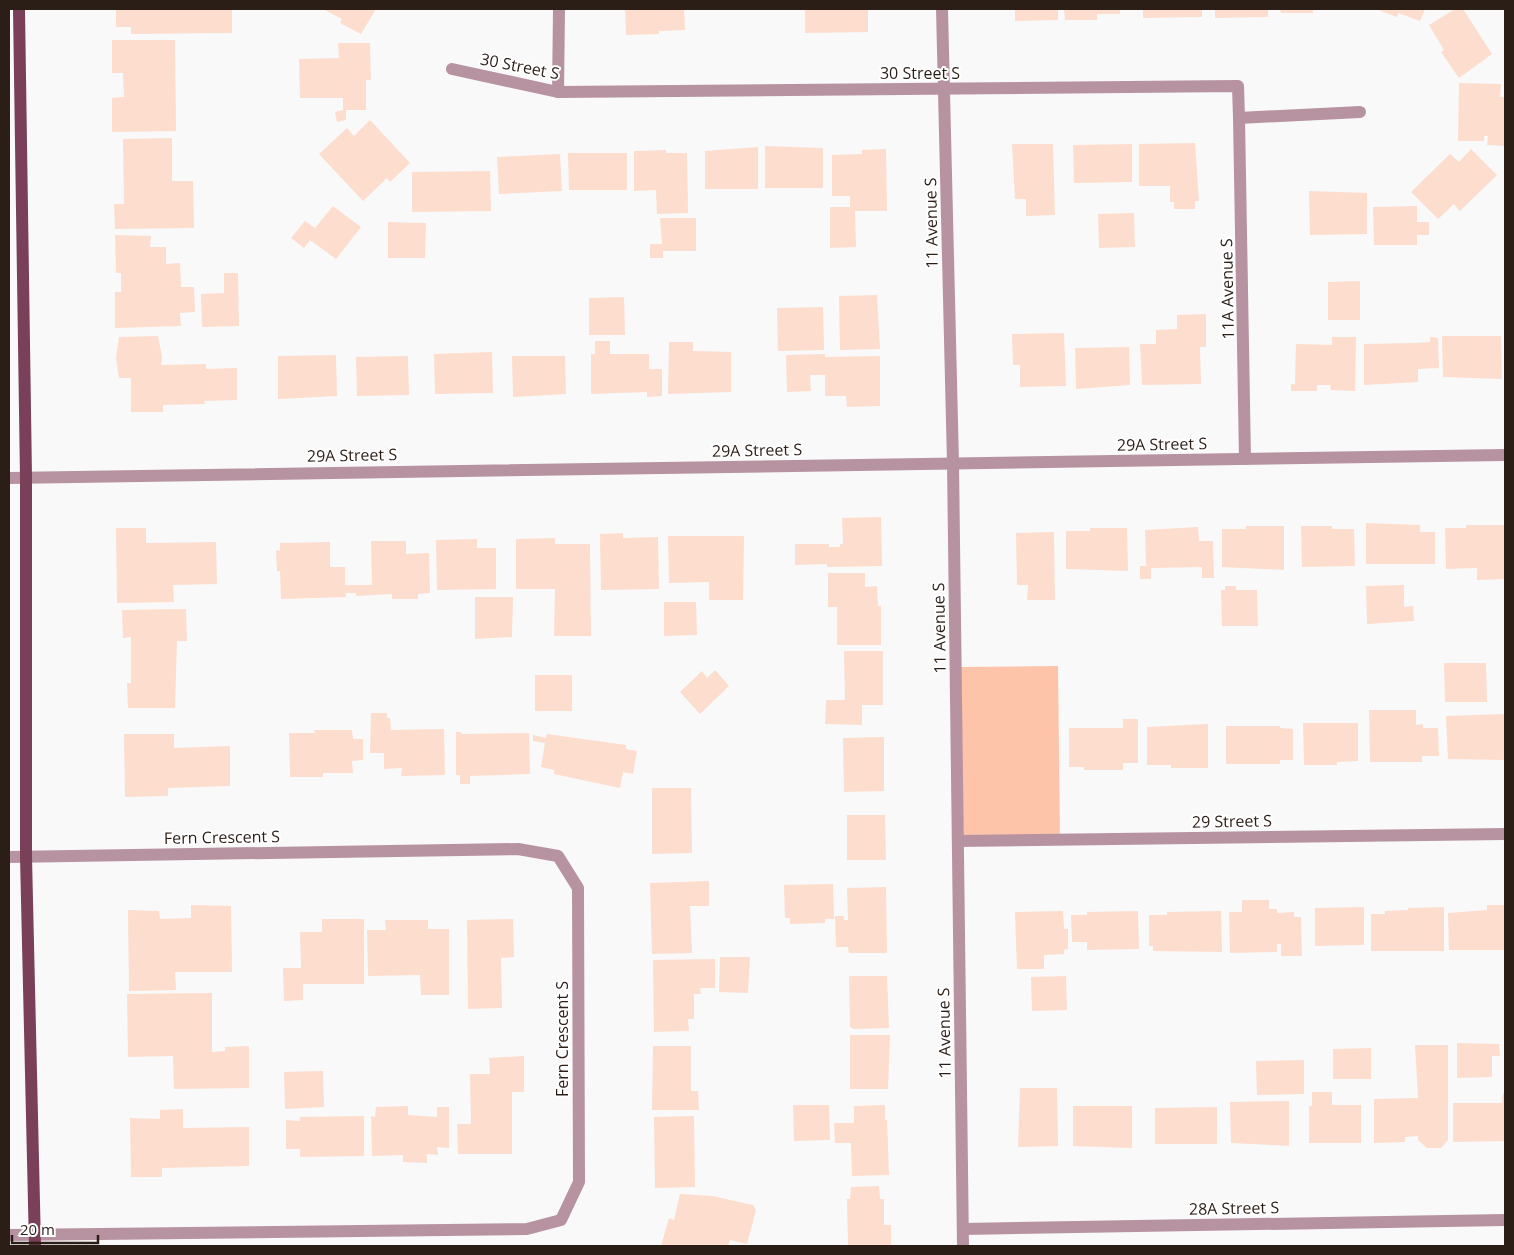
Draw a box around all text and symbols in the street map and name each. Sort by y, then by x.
street label: 30 Street S [479,48,562,84]
street label: 30 Street S [880,62,960,84]
street label: 11 Avenue S [919,177,943,269]
street label: 11A Avenue S [1215,238,1239,340]
street label: 29A Street S [1117,432,1208,456]
street label: 29A Street S [712,438,803,462]
street label: 29A Street S [307,443,398,467]
street label: 11 Avenue S [927,582,951,674]
street label: 29 Street S [1192,809,1272,833]
street label: Fern Crescent S [164,825,280,849]
street label: Fern Crescent S [551,981,573,1097]
street label: 11 Avenue S [932,987,956,1079]
street label: 28A Street S [1189,1196,1280,1220]
scale bar [12,1212,99,1244]
text: 20 m [20,1219,55,1239]

